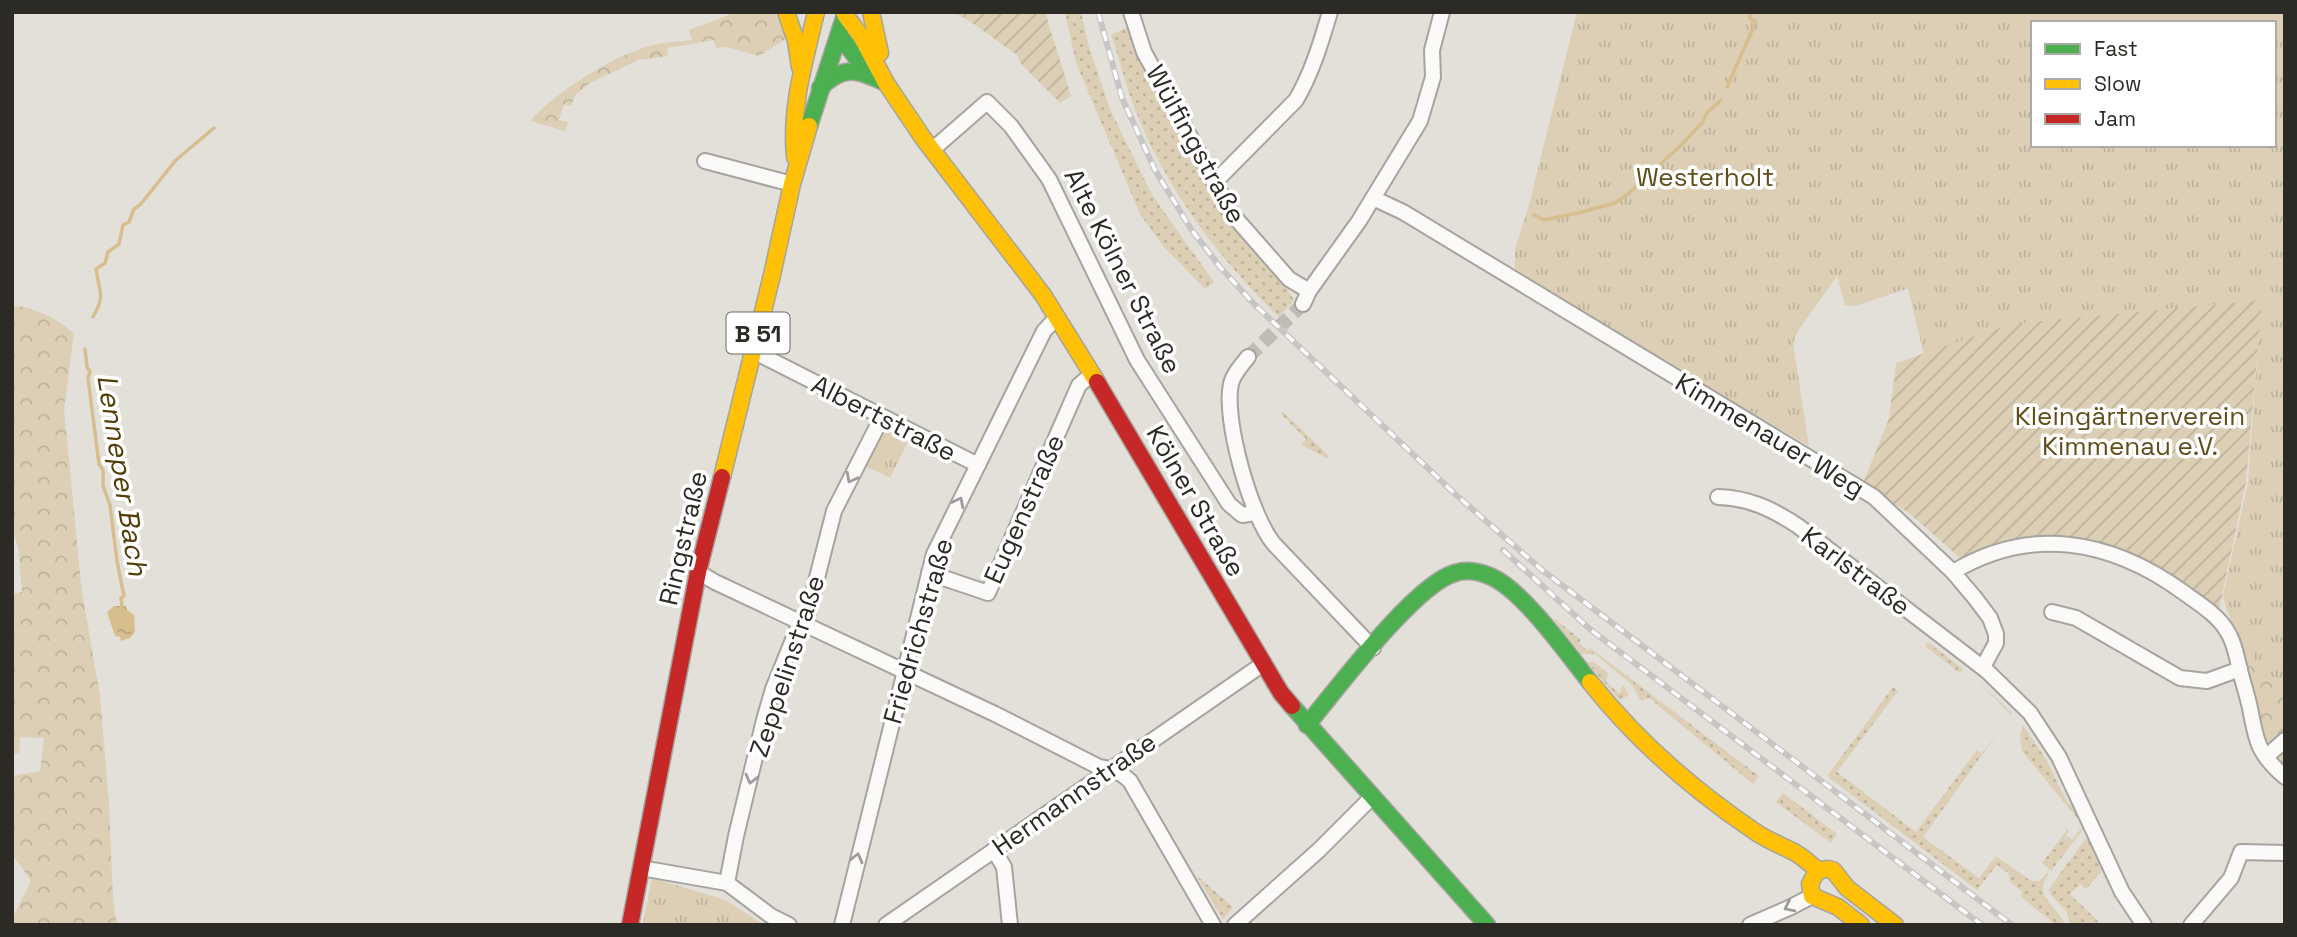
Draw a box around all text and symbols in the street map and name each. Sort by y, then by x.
legend [2031,21,2276,147]
text: Fast [2094,35,2138,62]
street label: Wülfingstraße [1138,59,1254,229]
text: Slow [2094,70,2142,97]
text: Jam [2094,105,2136,132]
park label: Westerholt [1636,160,1774,194]
street label: Alte Kölner Straße [1057,163,1189,379]
road number: B 51 [726,312,790,354]
street label: Kimmenauer Weg [1669,365,1871,505]
street label: Albertstraße [806,367,962,469]
water label: Lenneper Bach [89,372,157,579]
park label: Kleingärtnerverein Kimmenau e.V. [2015,399,2245,463]
street label: Kölner Straße [1139,419,1253,583]
street label: Eugenstraße [976,429,1072,589]
street label: Ringstraße [651,468,715,608]
one-way arrow [846,470,860,483]
one-way arrow [951,497,965,509]
street label: Karlstraße [1795,519,1917,623]
street label: Friedrichstraße [875,534,961,728]
street label: Zeppelinstraße [742,571,832,761]
street label: Hermannstraße [985,725,1163,863]
one-way arrow [744,773,759,785]
one-way arrow [849,852,863,864]
one-way arrow [1784,899,1796,913]

